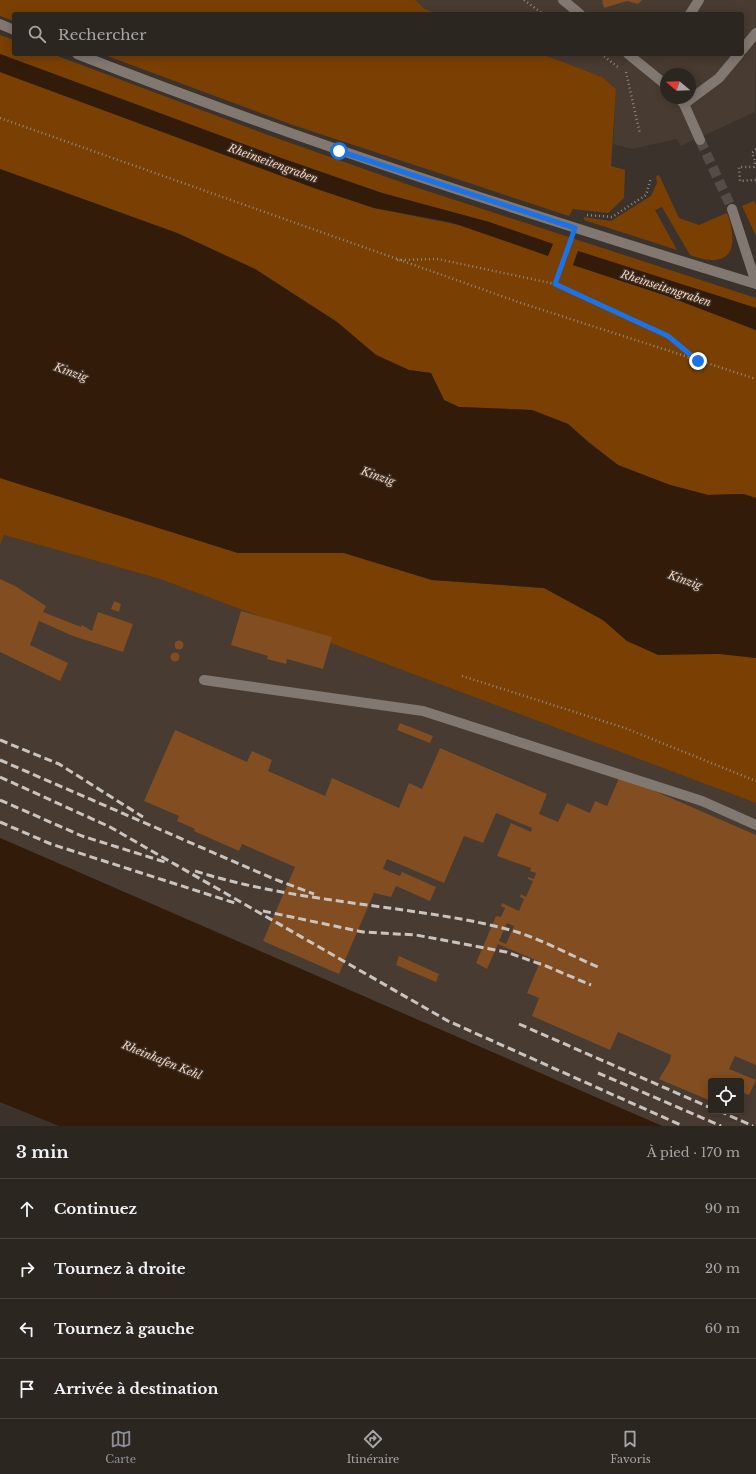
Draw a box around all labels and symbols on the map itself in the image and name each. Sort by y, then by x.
north arrow [660,68,696,104]
water label: Rheinseitengraben [225,140,320,186]
route start [330,142,348,160]
water label: Rheinseitengraben [618,266,713,309]
route end [689,352,707,370]
water label: Kinzig [51,359,91,385]
water label: Kinzig [358,463,398,489]
water label: Kinzig [665,567,705,593]
water label: Rheinhafen Kehl [119,1037,204,1083]

